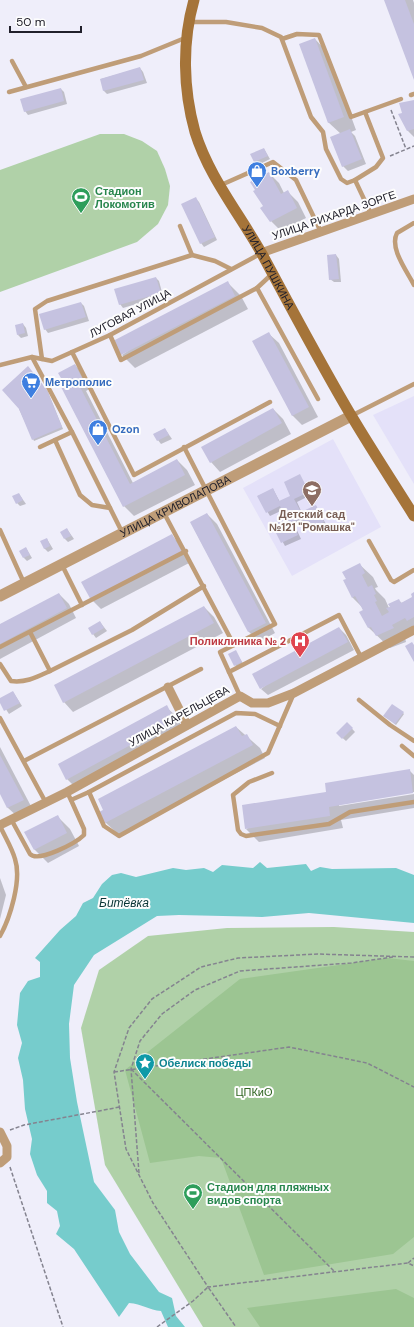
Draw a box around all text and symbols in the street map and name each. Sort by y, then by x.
scale bar [10,8,81,34]
text: 50 m [16,14,45,30]
shop icon: Boxberry [246,160,268,188]
place label: Boxberry [271,164,321,178]
place label: Стадион Локомотив [95,184,155,211]
sports icon: Стадион Локомотив [70,186,92,214]
street label: УЛИЦА РИХАРДА ЗОРГЕ [270,187,398,243]
street label: УЛИЦА ПУШКИНА [239,222,298,313]
street label: ЛУГОВАЯ УЛИЦА [87,285,174,340]
supermarket icon: Метрополис [20,371,42,399]
place label: Метрополис [45,375,112,389]
shop icon: Ozon [87,418,109,446]
place label: Ozon [112,422,140,436]
street label: УЛИЦА КРИВОЛАПОВА [118,472,234,540]
school or university icon: Детский сад №121 "Ромашка" [301,479,323,507]
place label: Детский сад №121 "Ромашка" [269,507,355,534]
hospital icon: Поликлиника № 2 [289,630,311,658]
place label: Поликлиника № 2 [190,634,286,648]
street label: УЛИЦА КАРЕЛЬЦЕВА [126,682,232,749]
water label: Битёвка [99,895,149,911]
place icon: Обелиск победы [134,1052,156,1080]
place label: Обелиск победы [159,1056,251,1070]
park label: ЦПКиО [235,1085,273,1099]
place label: Стадион для пляжных видов спорта [207,1180,330,1207]
sports icon: Стадион для пляжных видов спорта [182,1182,204,1210]

